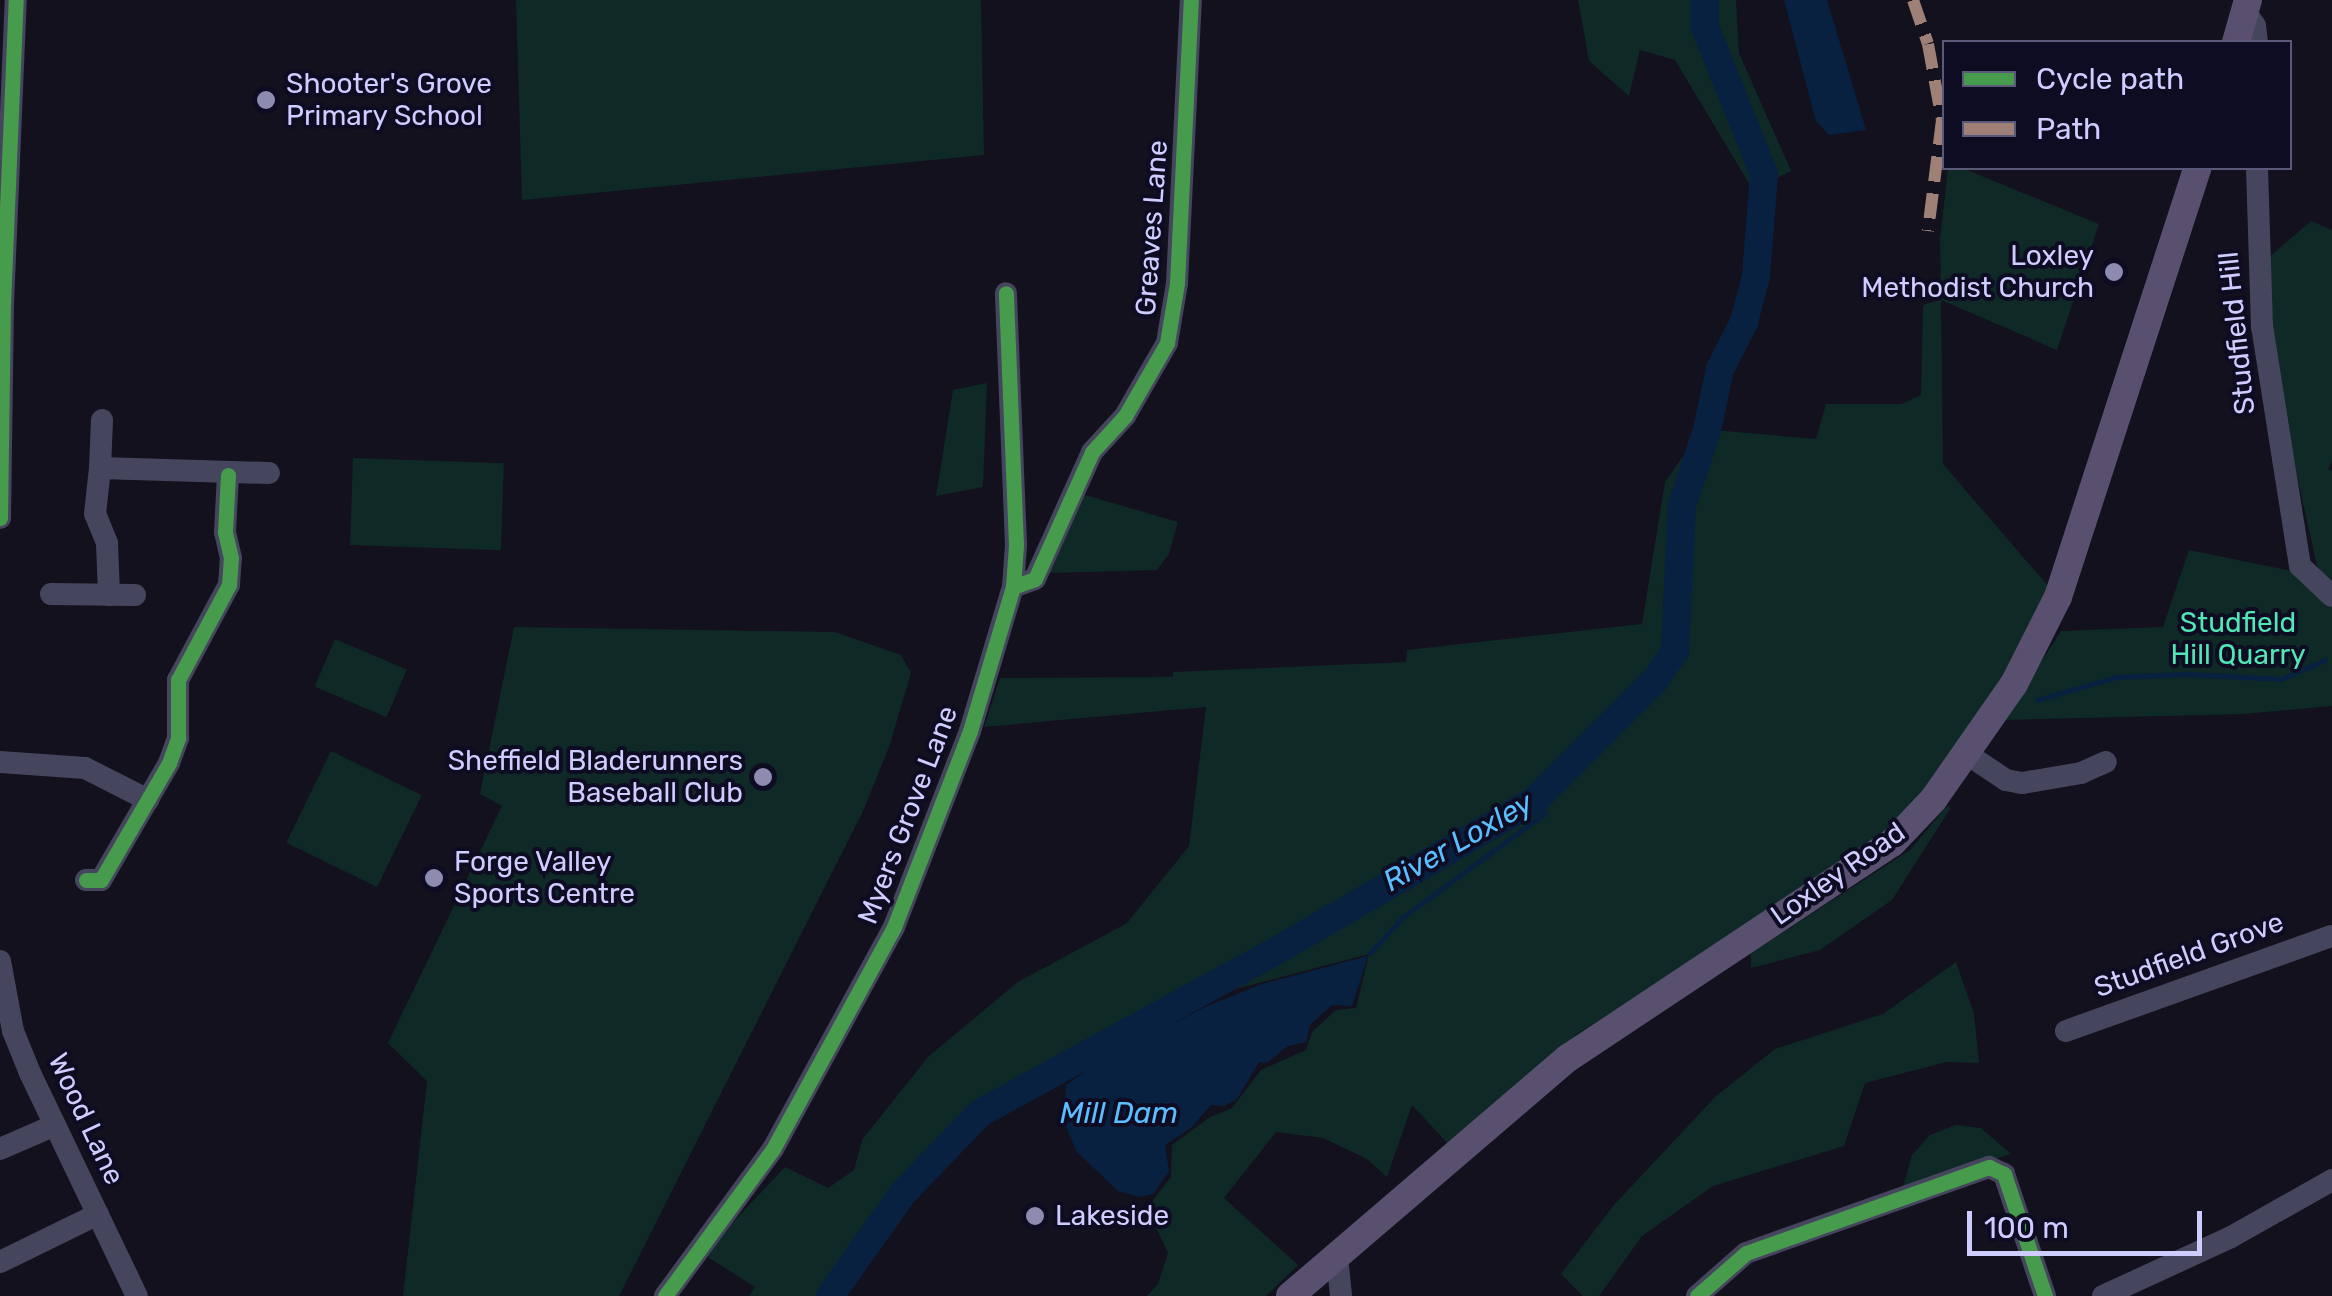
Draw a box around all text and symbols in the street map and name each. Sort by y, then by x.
legend [1942,40,2292,170]
text: Cycle path [2036,61,2184,97]
place label: Shooter's Grove Primary School [286,67,492,133]
marker: Shooter's Grove Primary School [255,89,277,111]
text: Path [2036,111,2101,147]
street label: Greaves Lane [1129,139,1175,317]
place label: Loxley Methodist Church [1861,239,2094,305]
street label: Studfield Hill [2212,250,2262,416]
marker: Loxley Methodist Church [2103,261,2125,283]
park label: Studfield Hill Quarry [2170,606,2306,672]
street label: Myers Grove Lane [851,701,965,929]
place label: Sheffield Bladerunners Baseball Club [448,744,743,810]
marker: Sheffield Bladerunners Baseball Club [752,766,774,788]
water label: River Loxley [1376,784,1540,900]
street label: Loxley Road [1764,815,1912,933]
place label: Forge Valley Sports Centre [454,845,635,911]
marker: Forge Valley Sports Centre [423,867,445,889]
street label: Studfield Grove [2090,905,2288,1005]
street label: Wood Lane [41,1048,131,1190]
water label: Mill Dam [1060,1095,1178,1131]
scale bar [1972,1191,2207,1253]
place label: Lakeside [1055,1199,1169,1233]
marker: Lakeside [1024,1205,1046,1227]
text: 100 m [1984,1210,2069,1246]

